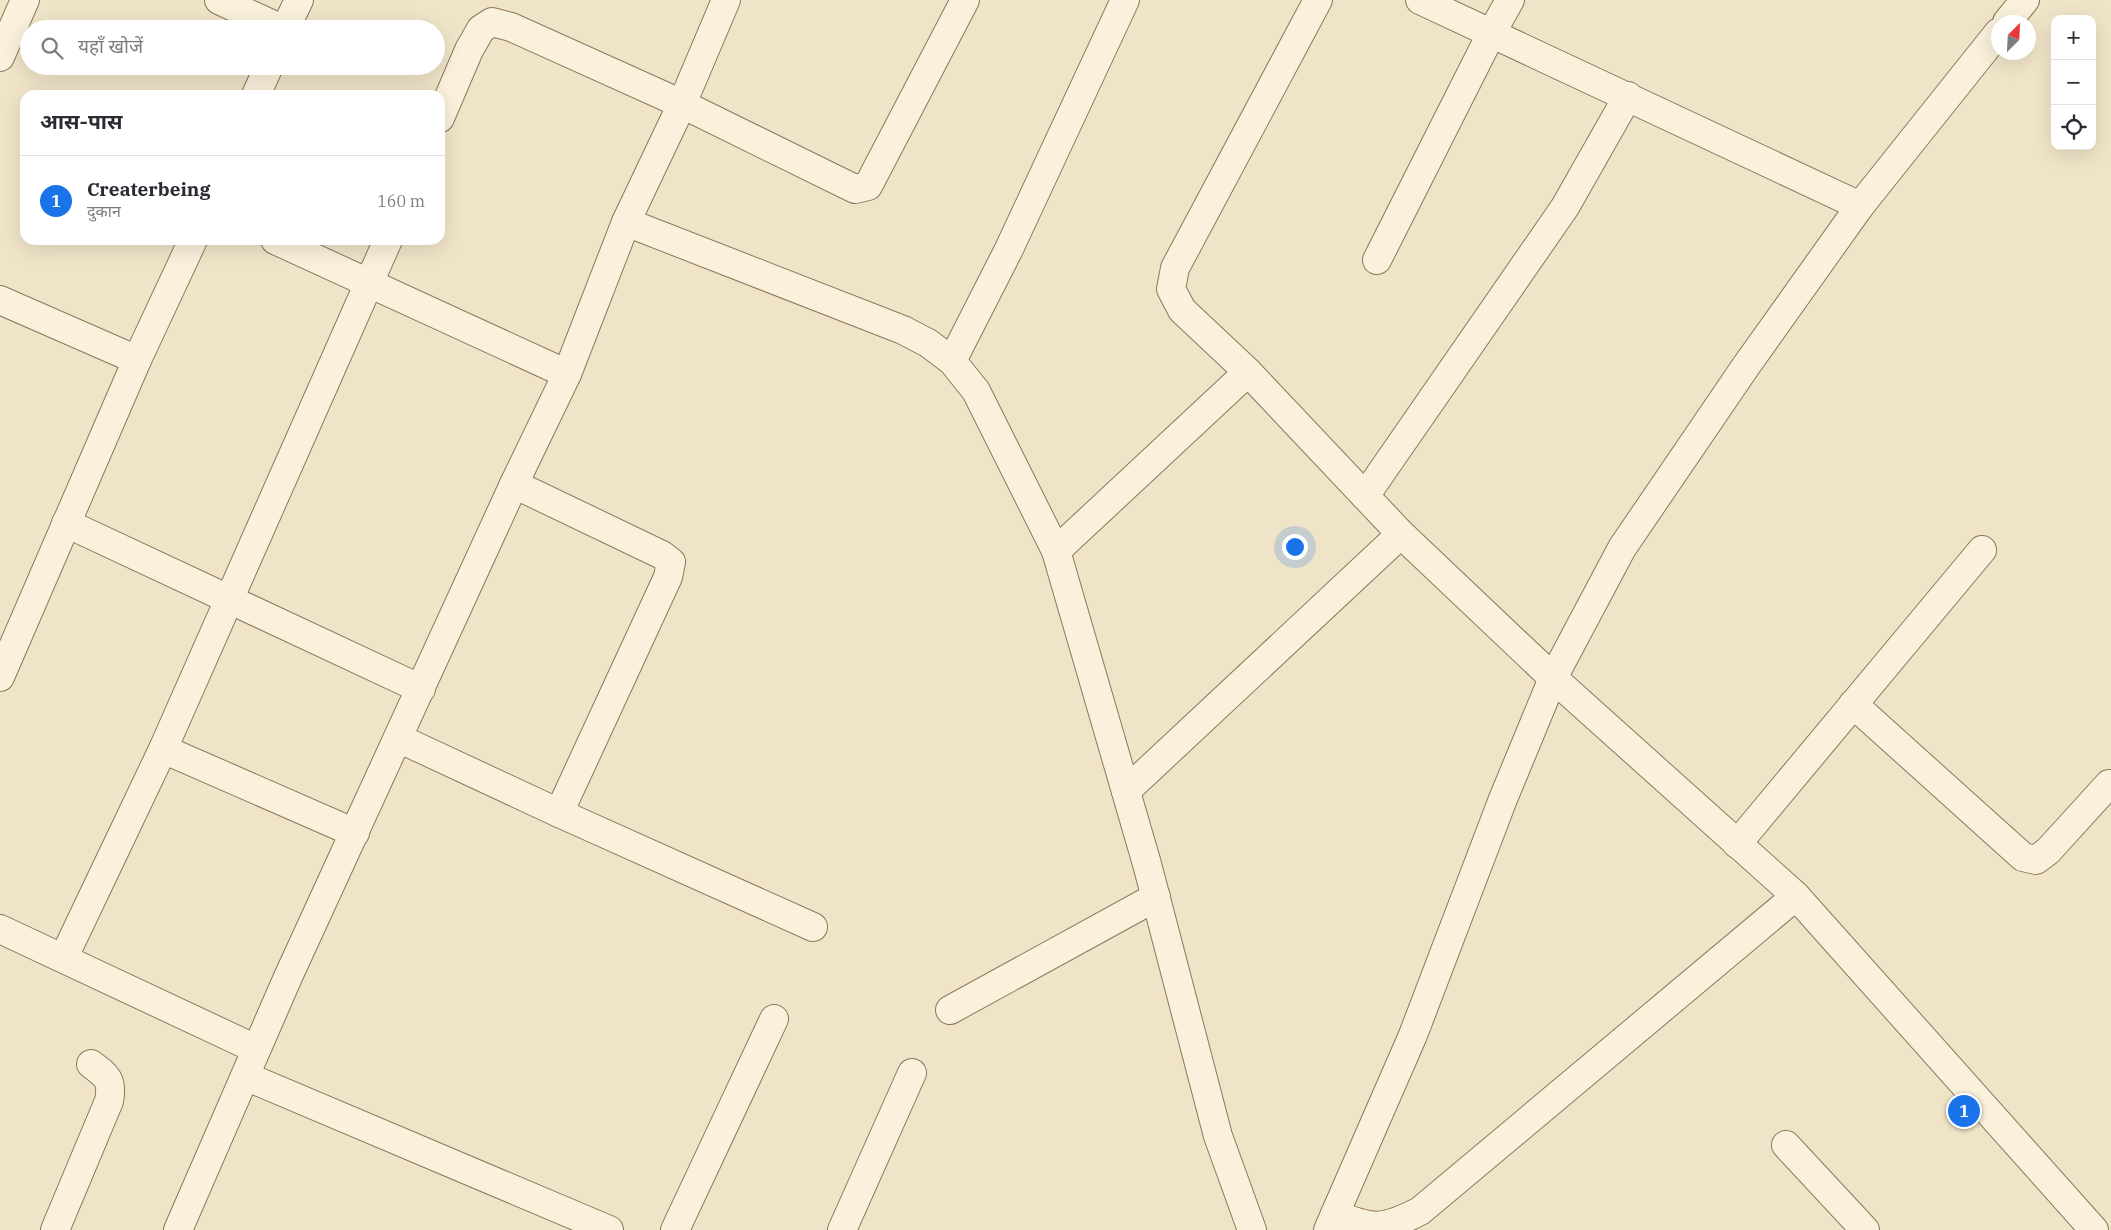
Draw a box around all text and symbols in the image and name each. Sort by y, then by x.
north arrow [1991,15,2036,60]
map controls [2051,15,2096,150]
button: + [2051,15,2096,60]
search box [20,20,445,75]
icon: search [38,34,66,62]
text: यहाँ खोजें [78,34,143,58]
button: − [2051,60,2096,105]
button: locate [2051,105,2096,150]
text: आस-पास [40,107,123,135]
text: Createrbeing [87,177,210,201]
text: 1 [51,191,61,211]
text: 160 m [377,191,425,211]
text: दुकान [87,201,121,221]
your location [1282,534,1308,560]
pin: 1 [1948,1092,1980,1130]

